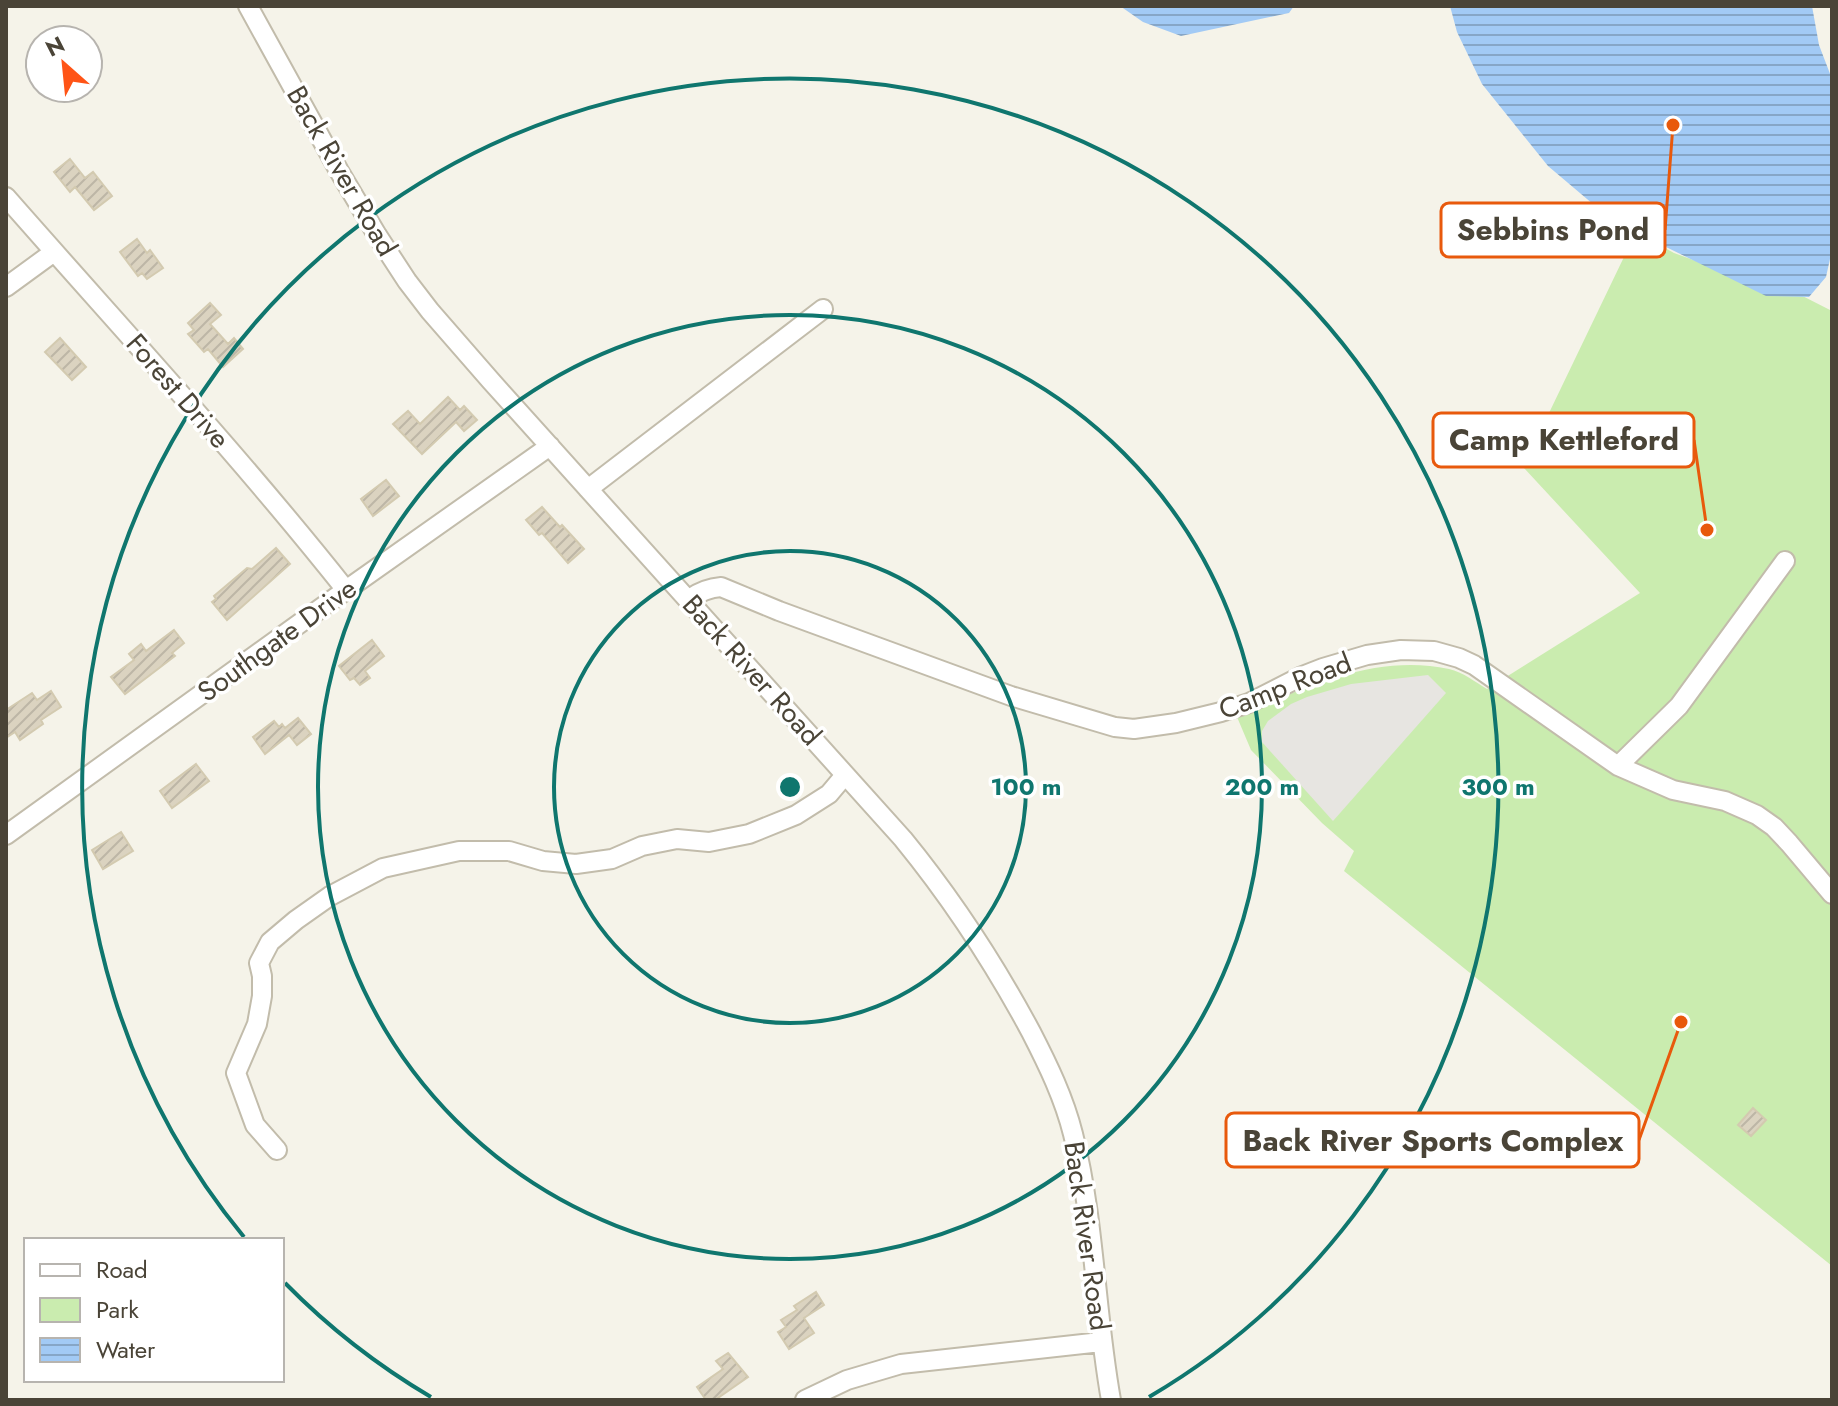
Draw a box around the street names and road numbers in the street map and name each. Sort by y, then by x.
street label: Back River Road [277,78,407,264]
street label: Forest Drive [116,324,240,458]
street label: Southgate Drive [189,568,365,712]
street label: Back River Road [673,585,831,755]
street label: Camp Road [1213,642,1357,730]
street label: Back River Road [1053,1139,1121,1333]

